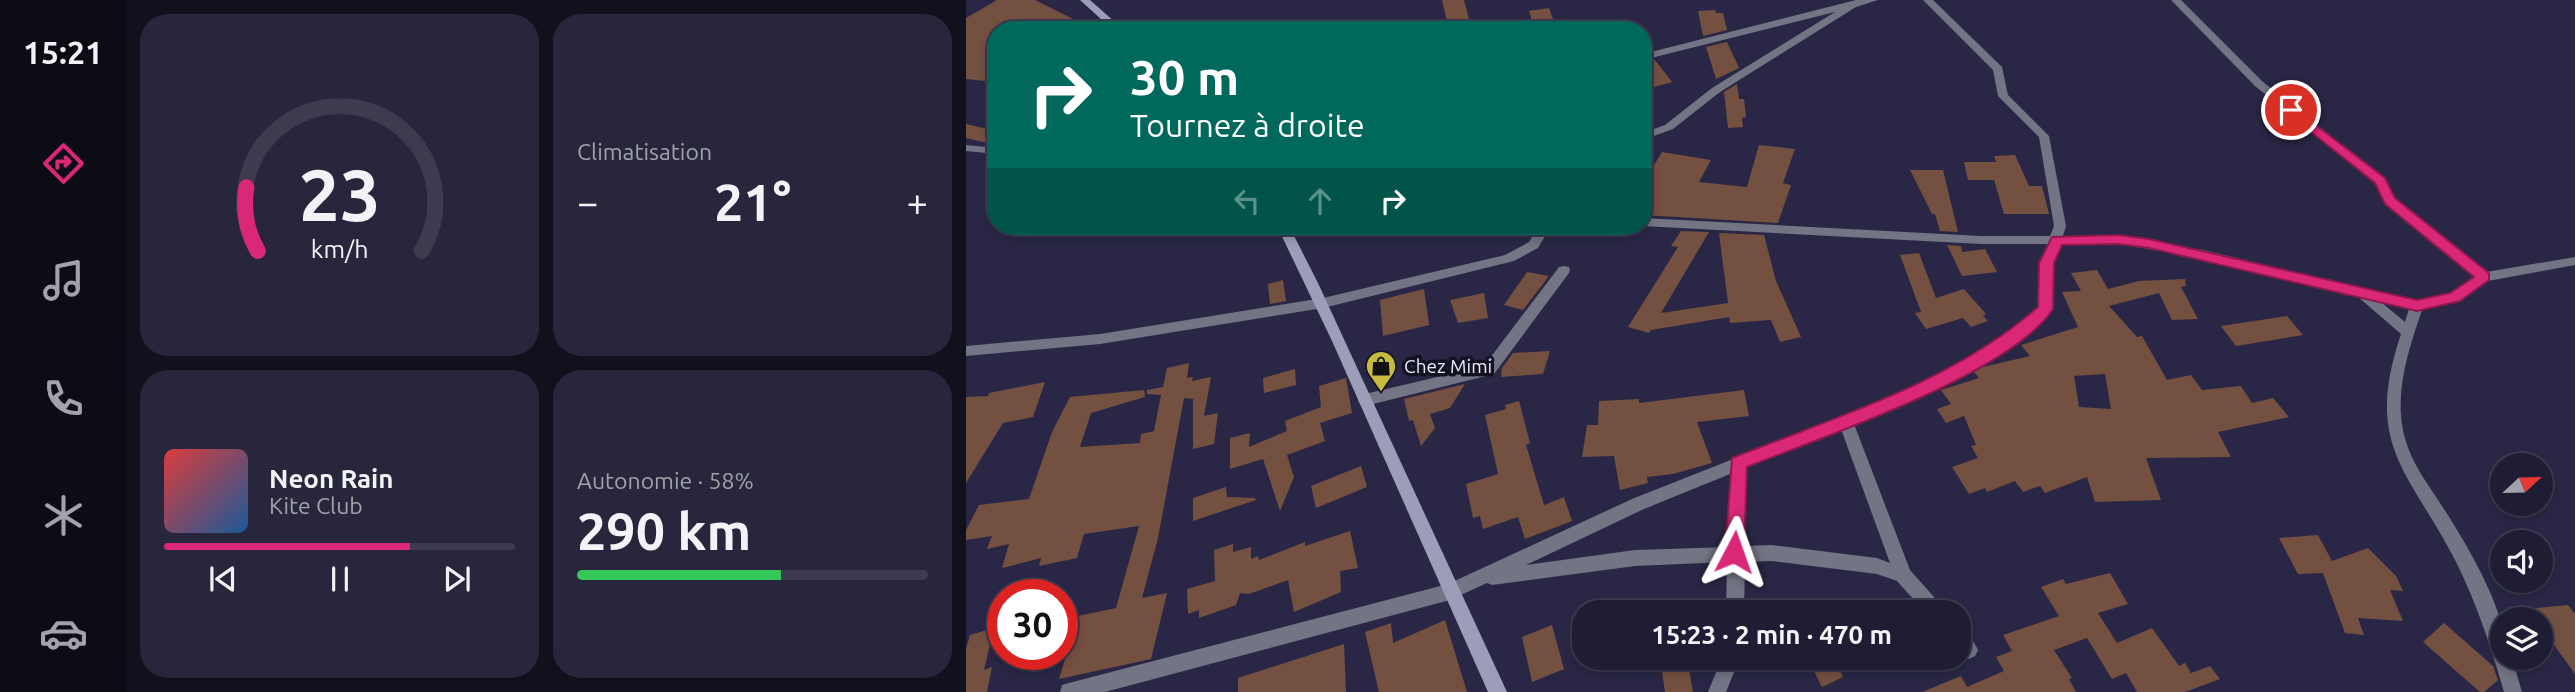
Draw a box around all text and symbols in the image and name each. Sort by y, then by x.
text: 15:21 [23,34,103,70]
icon: right [1015,49,1106,140]
text: 30 m [1130,49,1239,104]
pin [2261,80,2321,140]
icon: arrive [2272,91,2310,129]
text: Tournez à droite [1130,107,1365,143]
icon: directions [39,139,88,188]
text: Climatisation [577,139,712,164]
text: 23 [298,153,381,235]
text: 21° [714,173,791,231]
text: − [577,181,598,223]
text: + [907,181,928,223]
icon: left [1228,182,1266,220]
icon: ahead [1301,182,1339,220]
icon: right [1374,182,1412,220]
text: km/h [311,235,368,263]
icon: music [39,256,88,305]
shop icon: Chez Mimi [1364,349,1398,393]
place label: Chez Mimi [1404,355,1492,377]
icon: phone [39,374,88,423]
north arrow [2490,453,2553,516]
map controls [2490,453,2553,670]
text: Neon Rain [269,464,394,493]
text: Autonomie · 58% [577,468,754,493]
icon: climate [39,491,88,540]
text: Kite Club [269,493,363,518]
text: 290 km [577,502,751,560]
position arrow [1697,515,1771,589]
button: sound [2490,530,2553,593]
icon: previous [204,560,242,598]
icon: pause [321,560,359,598]
icon: next [438,560,476,598]
speed limit sign: 30 [987,579,1078,670]
button: layers [2490,607,2553,670]
icon: car [39,609,88,658]
text: 15:23 · 2 min · 470 m [1651,620,1892,649]

